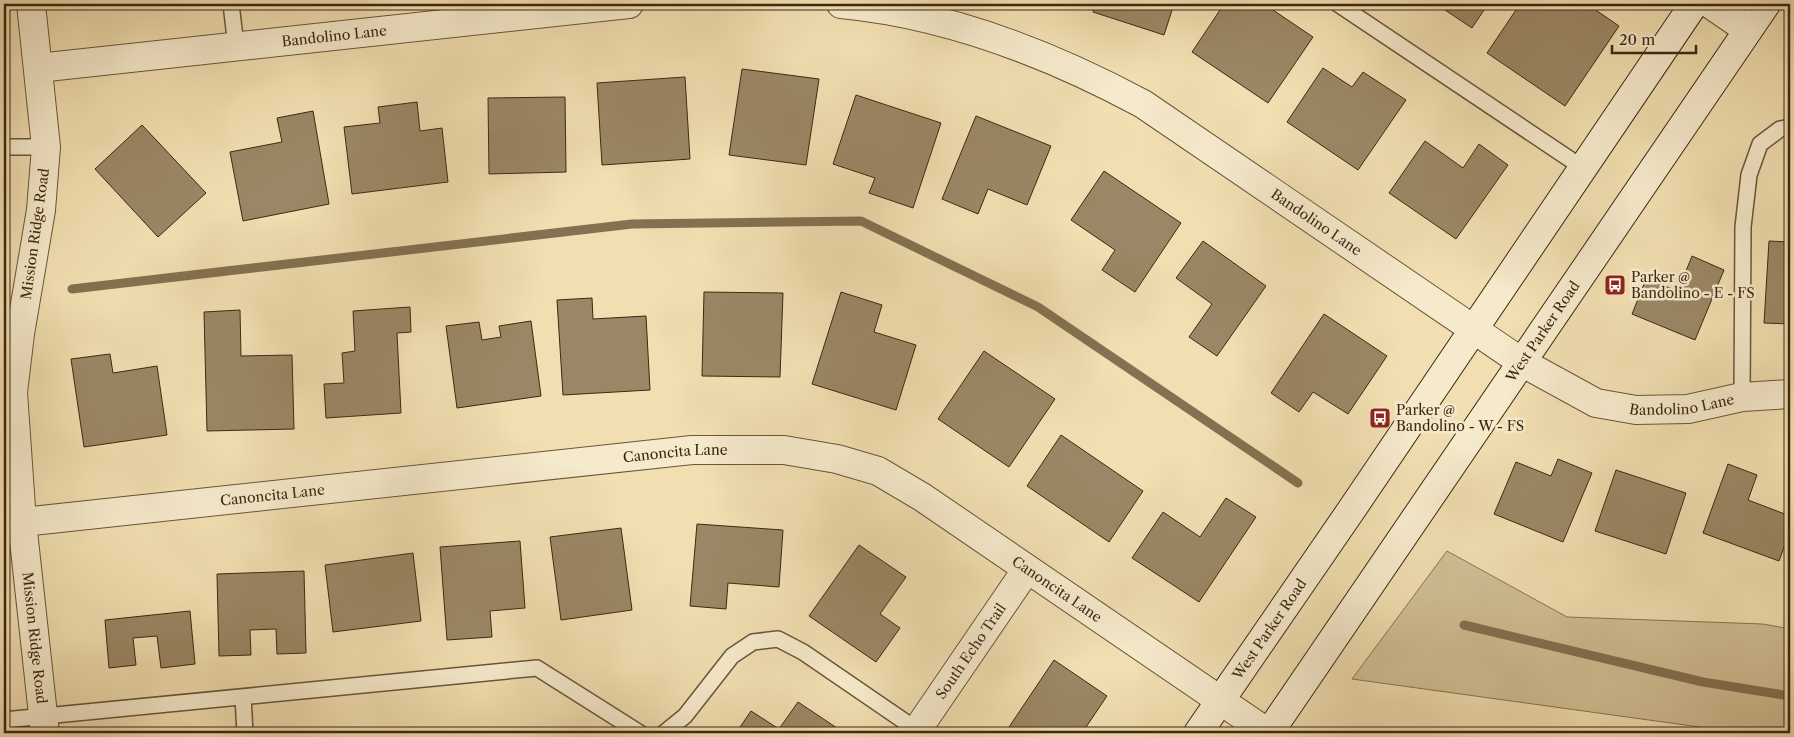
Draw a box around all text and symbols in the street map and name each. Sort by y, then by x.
street label: Bandolino Lane [281,21,388,51]
scale bar [1612,22,1695,54]
text: 20 m [1619,30,1655,49]
street label: Mission Ridge Road [17,167,53,301]
street label: Bandolino Lane [1268,185,1365,259]
place label: Parker @ Bandolino - E - FS [1631,268,1755,302]
bus stop icon: Parker @ Bandolino - E - FS [1603,273,1627,297]
street label: West Parker Road [1501,277,1584,386]
street label: Bandolino Lane [1628,390,1736,419]
place label: Parker @ Bandolino - W - FS [1396,401,1524,435]
bus stop icon: Parker @ Bandolino - W - FS [1368,406,1392,430]
street label: Canoncita Lane [622,441,728,466]
street label: Canoncita Lane [219,481,326,510]
street label: Canoncita Lane [1009,552,1106,626]
street label: Mission Ridge Road [18,571,51,705]
street label: West Parker Road [1228,575,1311,684]
street label: South Echo Trail [932,600,1010,703]

